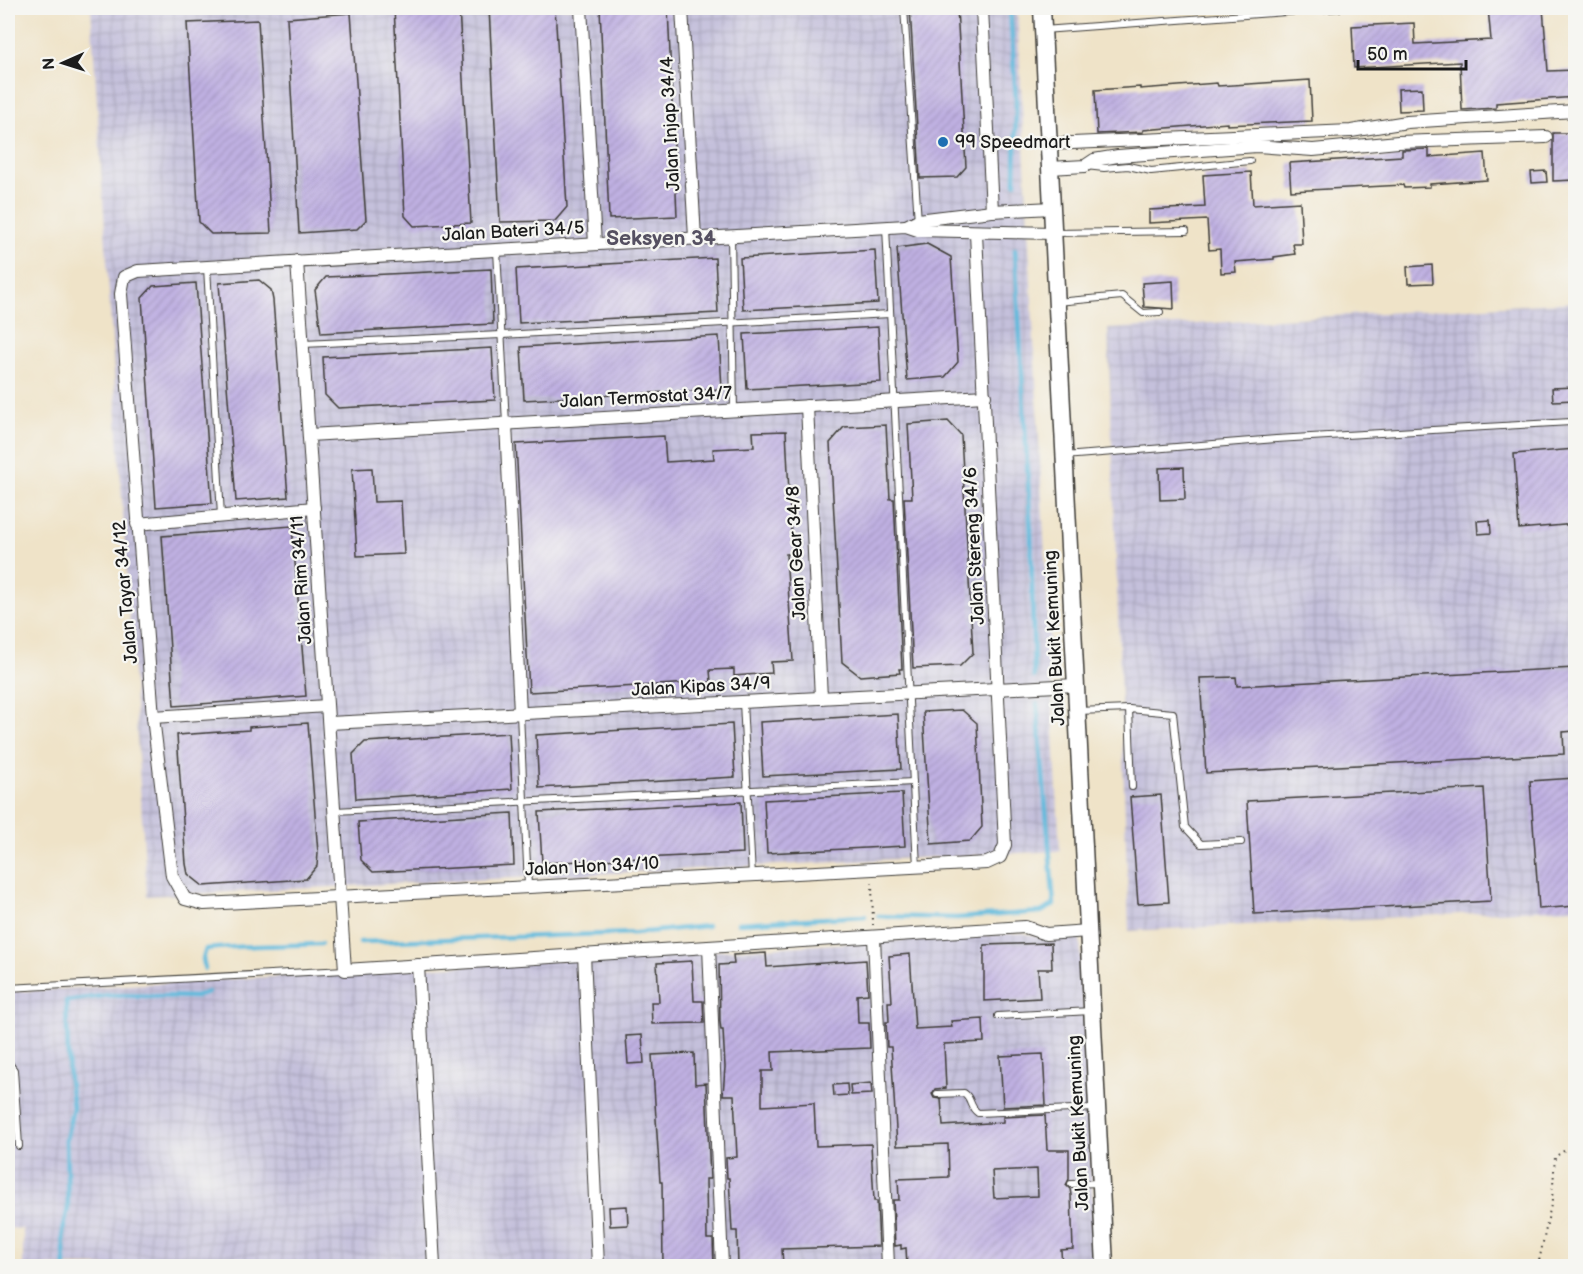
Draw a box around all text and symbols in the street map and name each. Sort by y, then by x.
north arrow [33,33,93,93]
scale bar [1358,33,1466,71]
text: 50 m [1367,44,1408,65]
street label: Jalan Injap 34/4 [656,56,685,192]
text: N [40,57,59,70]
place label: 99 Speedmart [955,132,1071,153]
marker: 99 Speedmart [936,135,950,149]
street label: Jalan Bateri 34/5 [441,217,585,246]
district label: Seksyen 34 [606,226,716,251]
street label: Jalan Termostat 34/7 [559,382,733,412]
street label: Jalan Stereng 34/6 [960,467,989,625]
street label: Jalan Gear 34/8 [782,485,811,621]
street label: Jalan Rim 34/11 [287,515,316,645]
street label: Jalan Tayar 34/12 [109,519,142,665]
street label: Jalan Bukit Kemuning [1039,550,1070,726]
street label: Jalan Kipas 34/9 [631,672,771,701]
street label: Jalan Hon 34/10 [524,852,660,881]
street label: Jalan Bukit Kemuning [1063,1035,1094,1211]

